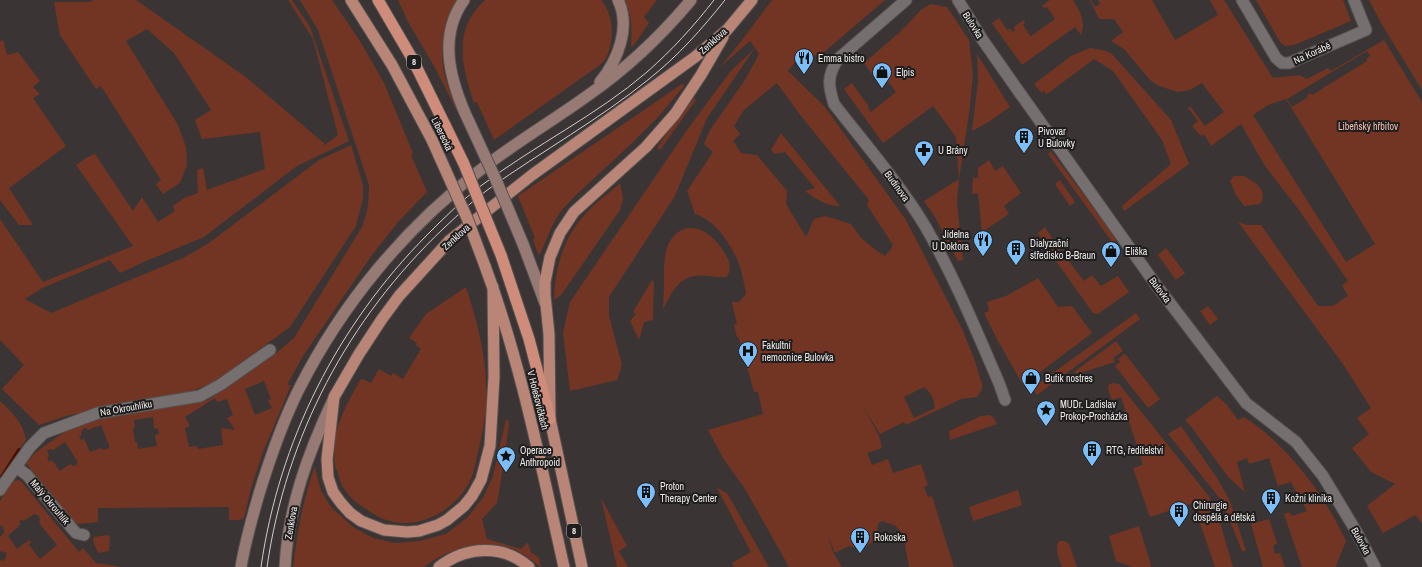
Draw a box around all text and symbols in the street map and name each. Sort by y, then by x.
street label: Bulovka [960,9,986,41]
street label: Zenklova [696,25,730,57]
street label: Na Korábě [1291,39,1333,67]
restaurant icon: Emma bistro [793,47,815,75]
place label: Emma bistro [818,52,865,65]
road number: 8 [407,55,421,69]
shop icon: Elpis [871,61,893,89]
place label: Elpis [896,66,914,79]
street label: Liberecká [428,115,456,153]
park label: Libeňský hřbitov [1338,120,1399,133]
place label: Pivovar U Bulovky [1038,125,1076,150]
building icon: Pivovar U Bulovky [1013,126,1035,154]
pharmacy icon: U Brány [913,139,935,167]
place label: U Brány [938,144,969,157]
street label: Budínova [882,168,913,204]
street label: Zenklova [439,221,473,253]
place label: Jídelna U Doktora [932,228,969,253]
restaurant icon: Jídelna U Doktora [972,229,994,257]
place label: Dialyzační středisko B-Braun [1030,237,1096,262]
building icon: Dialyzační středisko B-Braun [1005,238,1027,266]
shop icon: Eliška [1100,240,1122,268]
place label: Eliška [1125,245,1148,258]
street label: Bulovka [1146,274,1174,306]
place label: Fakultní nemocnice Bulovka [762,339,834,364]
hospital icon: Fakultní nemocnice Bulovka [737,340,759,368]
shop icon: Butik nostres [1020,367,1042,395]
street label: V Holešovičkách [524,369,552,431]
place label: Butik nostres [1045,372,1093,385]
street label: Na Okrouhlíku [99,397,153,419]
place label: MUDr. Ladislav Prokop-Procházka [1060,398,1128,423]
place icon: MUDr. Ladislav Prokop-Procházka [1035,399,1057,427]
building icon: RTG, ředitelství [1081,439,1103,467]
place label: Operace Anthropoid [519,444,560,469]
place label: RTG, ředitelství [1106,444,1164,457]
place icon: Operace Anthropoid [495,445,517,473]
street label: Malý Okrouhlík [27,477,73,528]
place label: Proton Therapy Center [660,480,717,505]
building icon: Proton Therapy Center [635,481,657,509]
building icon: Kožní klinika [1260,487,1282,515]
place label: Kožní klinika [1285,492,1332,505]
place label: Chirurgie dospělá a dětská [1193,499,1255,524]
building icon: Chirurgie dospělá a dětská [1168,500,1190,528]
street label: Zenklova [282,505,300,541]
road number: 8 [567,524,581,538]
street label: Bulovka [1348,525,1374,557]
building icon: Rokoska [849,526,871,554]
place label: Rokoska [874,531,906,544]

